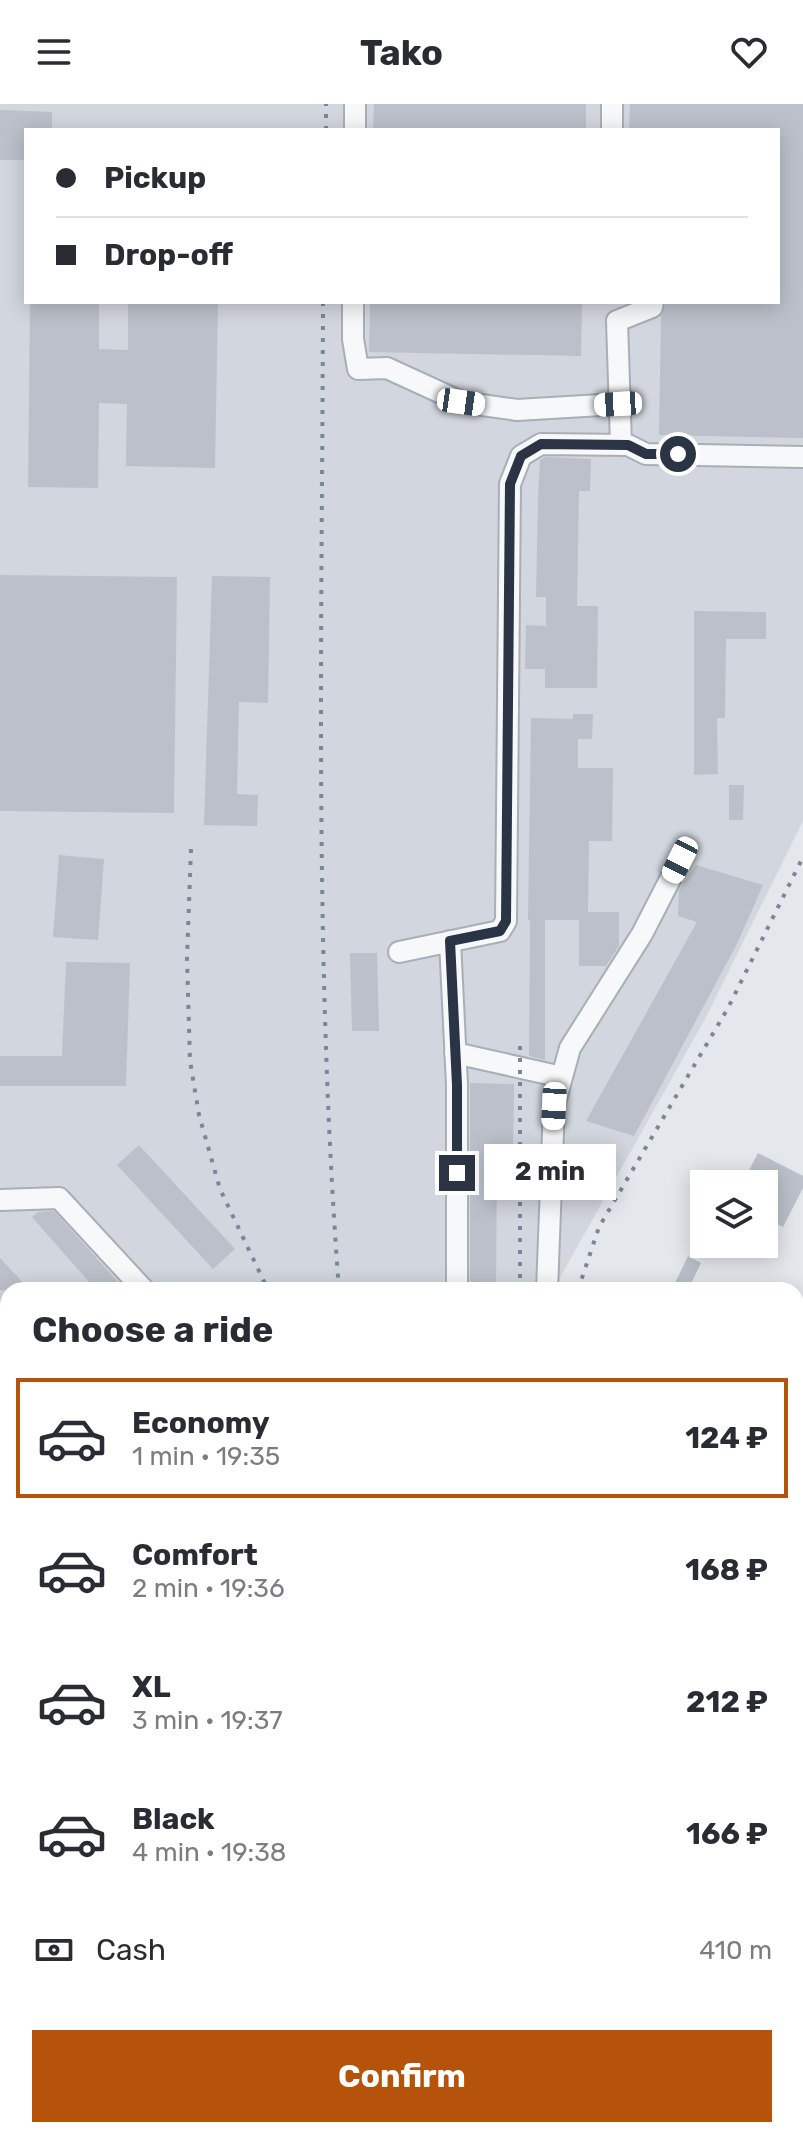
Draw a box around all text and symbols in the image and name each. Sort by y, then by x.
icon: menu [32,30,76,74]
icon: heart [727,30,771,74]
text: Tako [360,31,443,74]
text: Pickup [104,160,206,196]
text: Drop-off [104,237,233,273]
car [436,387,486,417]
car [593,391,643,417]
route start [660,436,696,472]
car [658,833,702,887]
car [541,1081,567,1131]
callout: 2 min [485,1145,617,1201]
route end [439,1155,475,1191]
text: 2 min [515,1156,585,1187]
map controls [690,1170,778,1258]
button: layers [690,1170,778,1258]
text: Choose a ride [32,1308,273,1351]
icon: car [36,1402,108,1474]
text: Economy [132,1405,270,1441]
text: 124 ₽ [685,1420,768,1456]
text: 1 min · 19:35 [132,1441,280,1472]
icon: car [36,1534,108,1606]
text: Comfort [132,1537,258,1573]
text: 168 ₽ [685,1552,768,1588]
text: 2 min · 19:36 [132,1573,285,1604]
icon: car [36,1666,108,1738]
text: XL [132,1669,171,1705]
text: 212 ₽ [686,1684,768,1720]
text: 3 min · 19:37 [132,1705,283,1736]
icon: car [36,1798,108,1870]
text: Black [132,1801,215,1837]
text: 166 ₽ [686,1816,768,1852]
text: 4 min · 19:38 [132,1837,286,1868]
icon: cash [32,1928,76,1972]
text: Cash [96,1932,166,1968]
text: 410 m [699,1935,772,1966]
button: Confirm [32,2030,772,2122]

